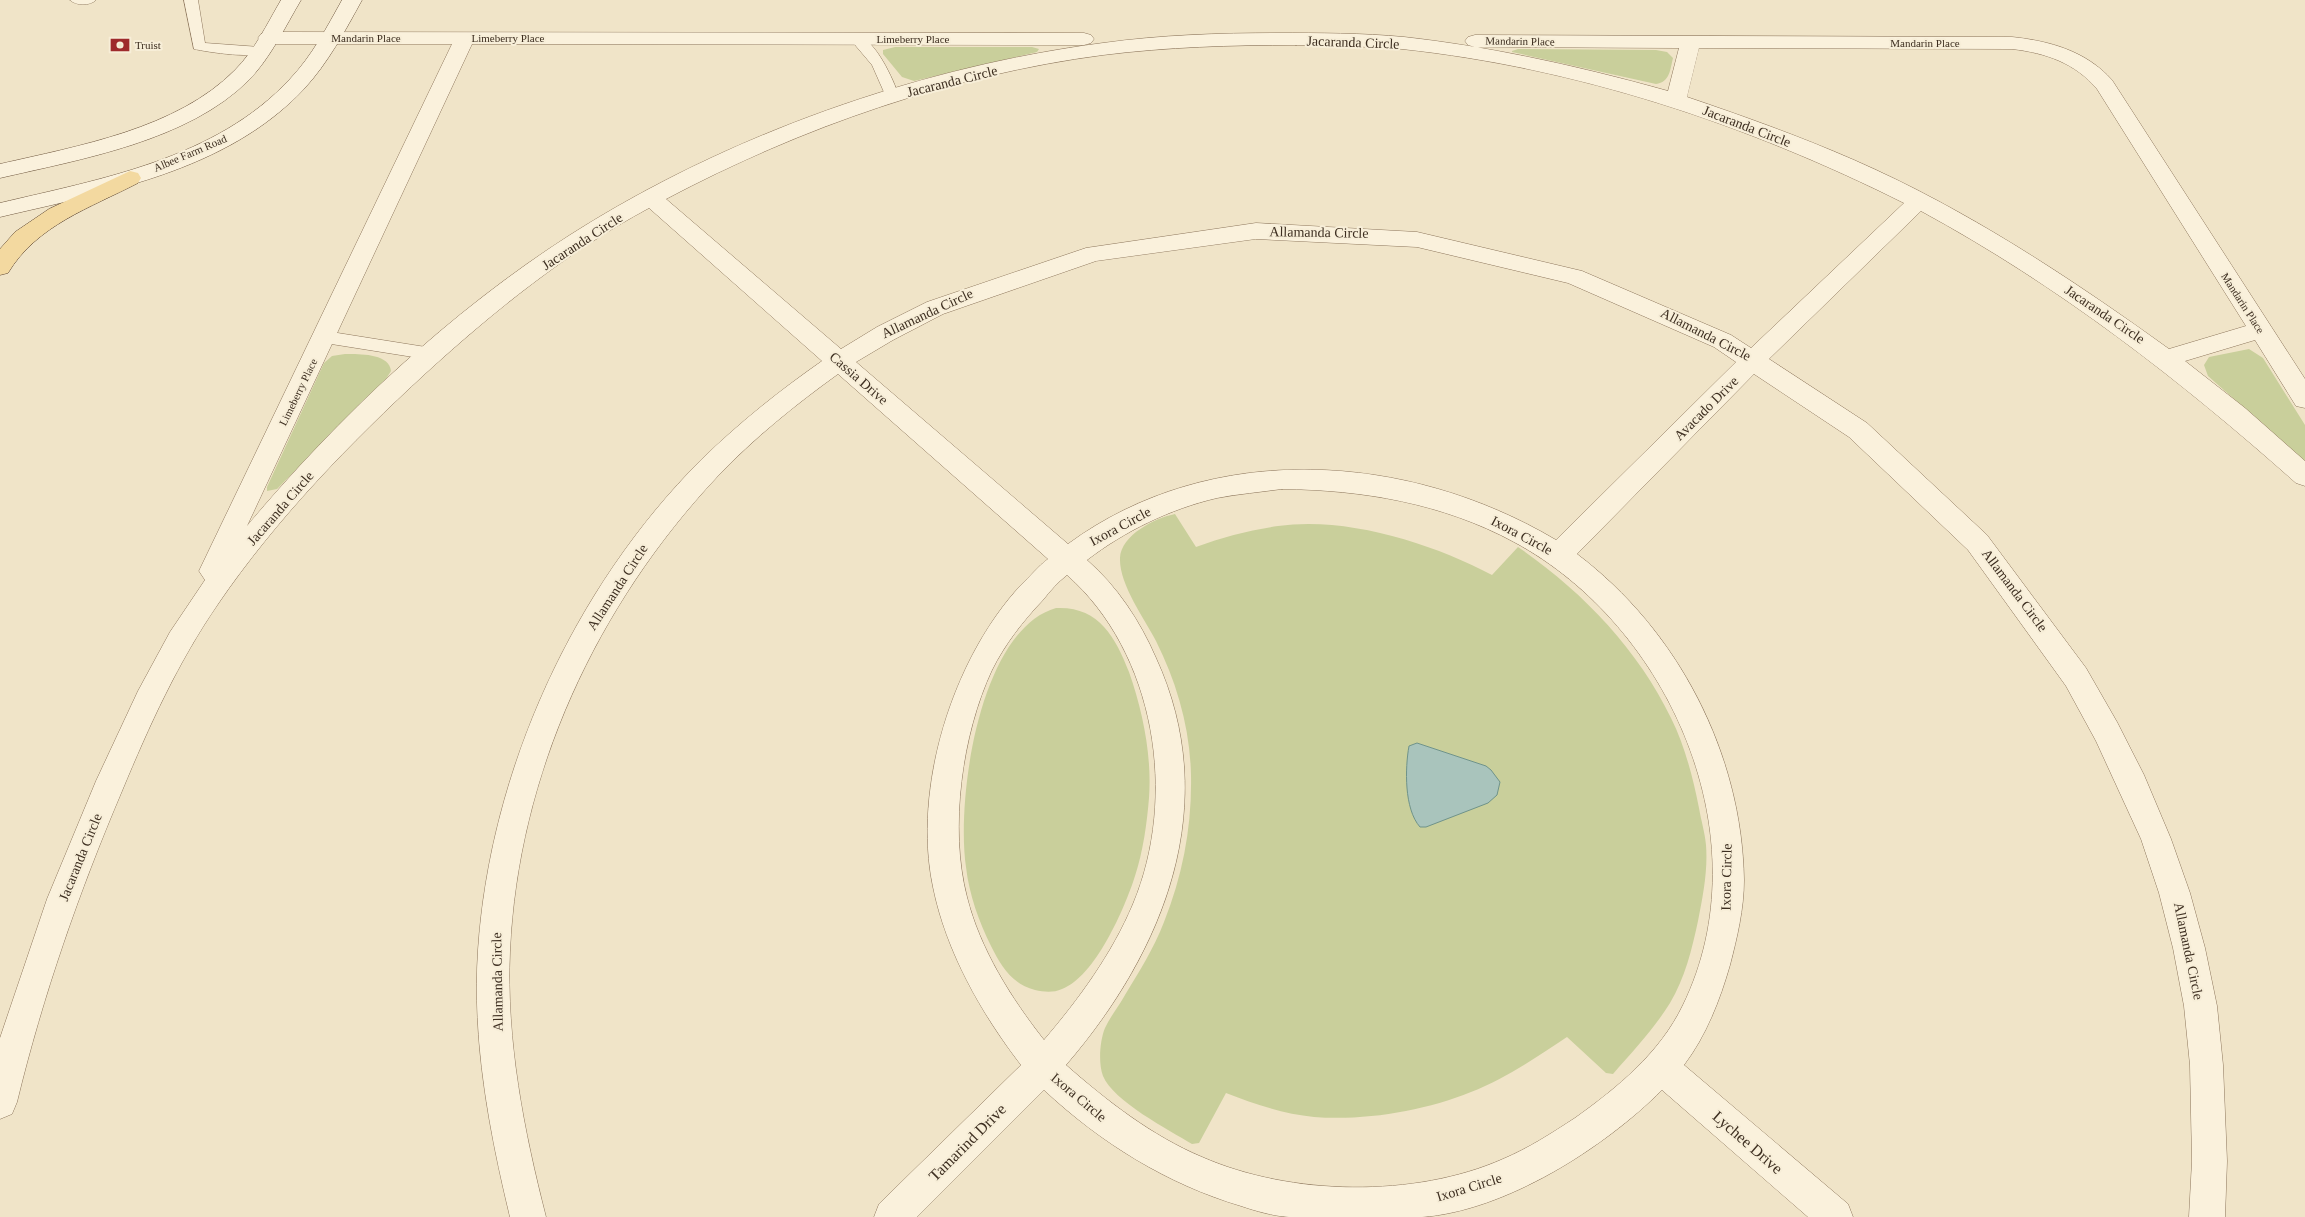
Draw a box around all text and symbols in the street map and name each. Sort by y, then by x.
street label: Mandarin Place [331,32,401,44]
street label: Limeberry Place [472,32,545,44]
street label: Limeberry Place [877,33,950,45]
street label: Jacaranda Circle [1306,33,1400,52]
bank icon: Truist [109,34,131,56]
street label: Mandarin Place [1485,34,1555,48]
street label: Mandarin Place [1890,37,1960,49]
place label: Truist [135,39,161,51]
street label: Jacaranda Circle [905,63,999,100]
street label: Jacaranda Circle [1701,103,1793,150]
street label: Albee Farm Road [152,132,229,174]
street label: Jacaranda Circle [539,210,625,273]
street label: Allamanda Circle [1269,224,1369,241]
street label: Mandarin Place [2219,271,2267,335]
street label: Jacaranda Circle [2062,282,2147,347]
street label: Allamanda Circle [879,286,975,341]
street label: Allamanda Circle [1658,305,1753,364]
street label: Cassia Drive [827,349,891,408]
street label: Limeberry Place [277,356,319,427]
street label: Avacado Drive [1671,373,1741,443]
street label: Jacaranda Circle [244,468,317,548]
street label: Ixora Circle [1087,504,1153,549]
street label: Ixora Circle [1489,513,1555,558]
street label: Allamanda Circle [584,542,651,633]
street label: Allamanda Circle [1979,546,2050,634]
street label: Jacaranda Circle [56,811,105,903]
street label: Ixora Circle [1718,843,1735,911]
street label: Allamanda Circle [2171,901,2206,1001]
street label: Allamanda Circle [489,932,506,1032]
street label: Ixora Circle [1048,1070,1109,1125]
street label: Tamarind Drive [925,1100,1009,1184]
street label: Lychee Drive [1709,1108,1786,1178]
street label: Ixora Circle [1435,1170,1503,1204]

